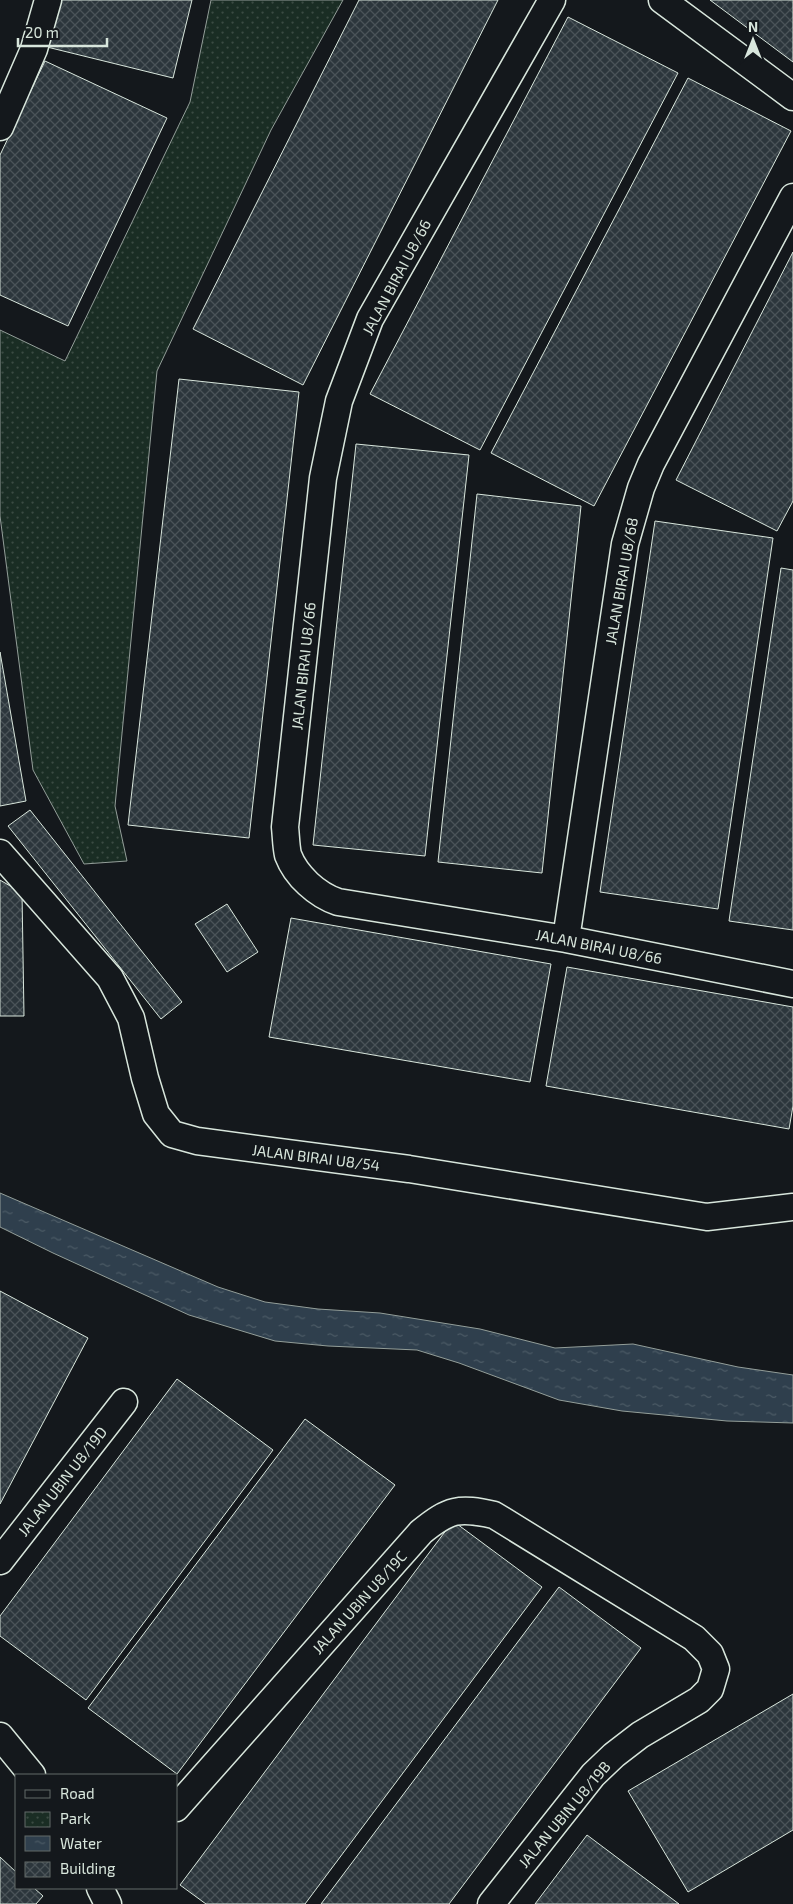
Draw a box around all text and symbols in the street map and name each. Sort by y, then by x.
scale bar [18,15,106,47]
north arrow [728,15,778,65]
text: N [748,18,758,35]
text: 20 m [25,23,59,41]
street label: JALAN BIRAI U8/66 [358,216,434,338]
street label: JALAN BIRAI U8/68 [601,516,641,646]
street label: JALAN BIRAI U8/66 [287,601,319,731]
street label: JALAN BIRAI U8/66 [534,925,664,967]
street label: JALAN BIRAI U8/54 [251,1140,381,1174]
street label: JALAN UBIN U8/19D [14,1423,110,1539]
street label: JALAN UBIN U8/19C [308,1546,410,1657]
street label: JALAN UBIN U8/19B [514,1757,614,1871]
legend [15,1774,178,1889]
text: Road [60,1784,95,1802]
text: Park [60,1809,91,1827]
text: Water [60,1834,102,1852]
text: Building [60,1859,116,1877]

